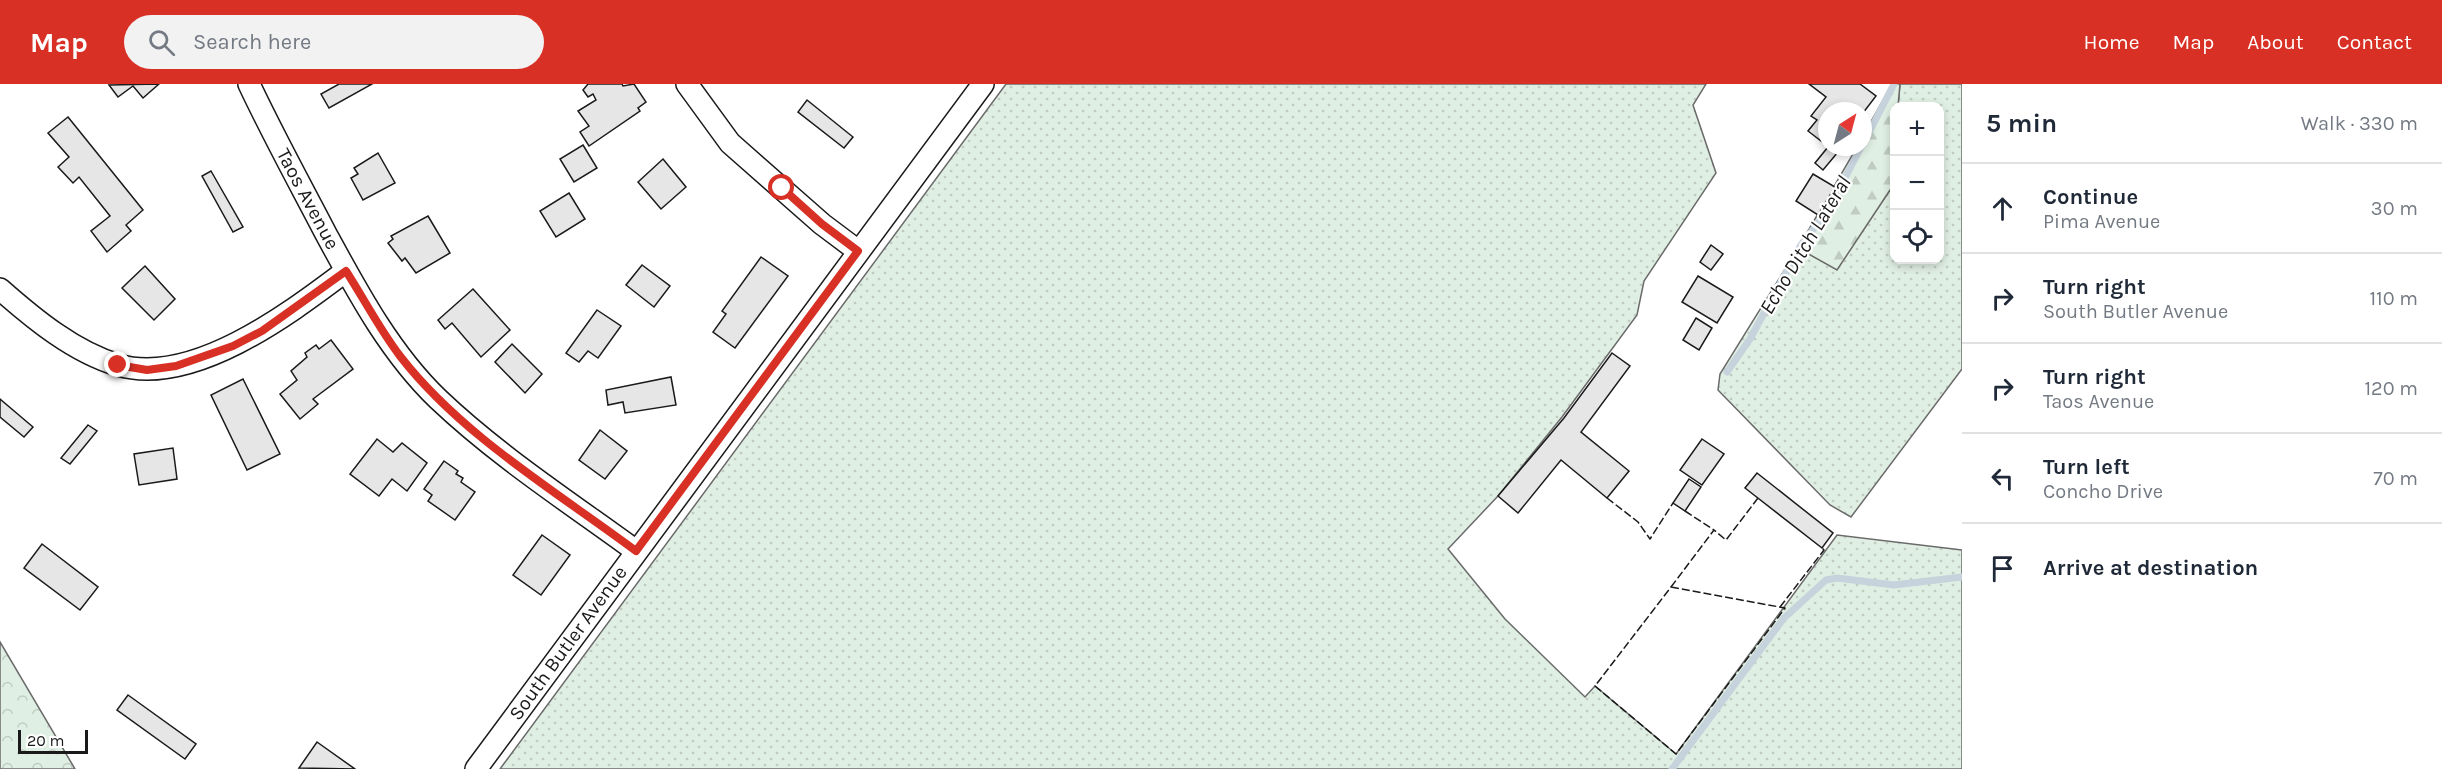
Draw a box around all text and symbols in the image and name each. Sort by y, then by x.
search box [124,15,544,69]
text: Map [30,26,88,59]
icon: search [145,26,178,59]
text: Search here [193,29,311,55]
text: Home [2084,30,2140,54]
text: Map [2173,30,2214,54]
text: About [2247,30,2304,54]
text: Contact [2337,30,2412,54]
north arrow [1818,102,1872,156]
map controls [1890,102,1944,264]
button: + [1890,102,1944,156]
text: 5 min [1986,108,2057,139]
text: Walk · 330 m [2301,112,2418,135]
street label: Taos Avenue [272,144,344,254]
button: − [1890,156,1944,210]
water label: Echo Ditch Lateral [1754,172,1856,318]
route start [768,174,794,200]
text: Continue [2043,184,2138,210]
icon: ahead [1986,192,2019,225]
text: 30 m [2371,197,2418,220]
button: locate [1890,210,1944,264]
text: Pima Avenue [2043,210,2160,233]
text: Turn right [2043,274,2146,300]
icon: right [1986,282,2019,315]
text: 110 m [2369,287,2418,310]
text: South Butler Avenue [2043,300,2228,323]
route end [104,351,130,377]
text: Turn right [2043,364,2146,390]
icon: right [1986,372,2019,405]
text: 120 m [2364,377,2418,400]
text: Taos Avenue [2043,390,2154,413]
text: Turn left [2043,454,2130,480]
icon: left [1986,462,2019,495]
text: 70 m [2373,467,2418,490]
text: Concho Drive [2043,480,2163,503]
icon: arrive [1986,552,2019,585]
text: Arrive at destination [2043,555,2258,581]
street label: South Butler Avenue [504,561,632,725]
scale bar [18,727,88,754]
text: 20 m [27,731,65,750]

